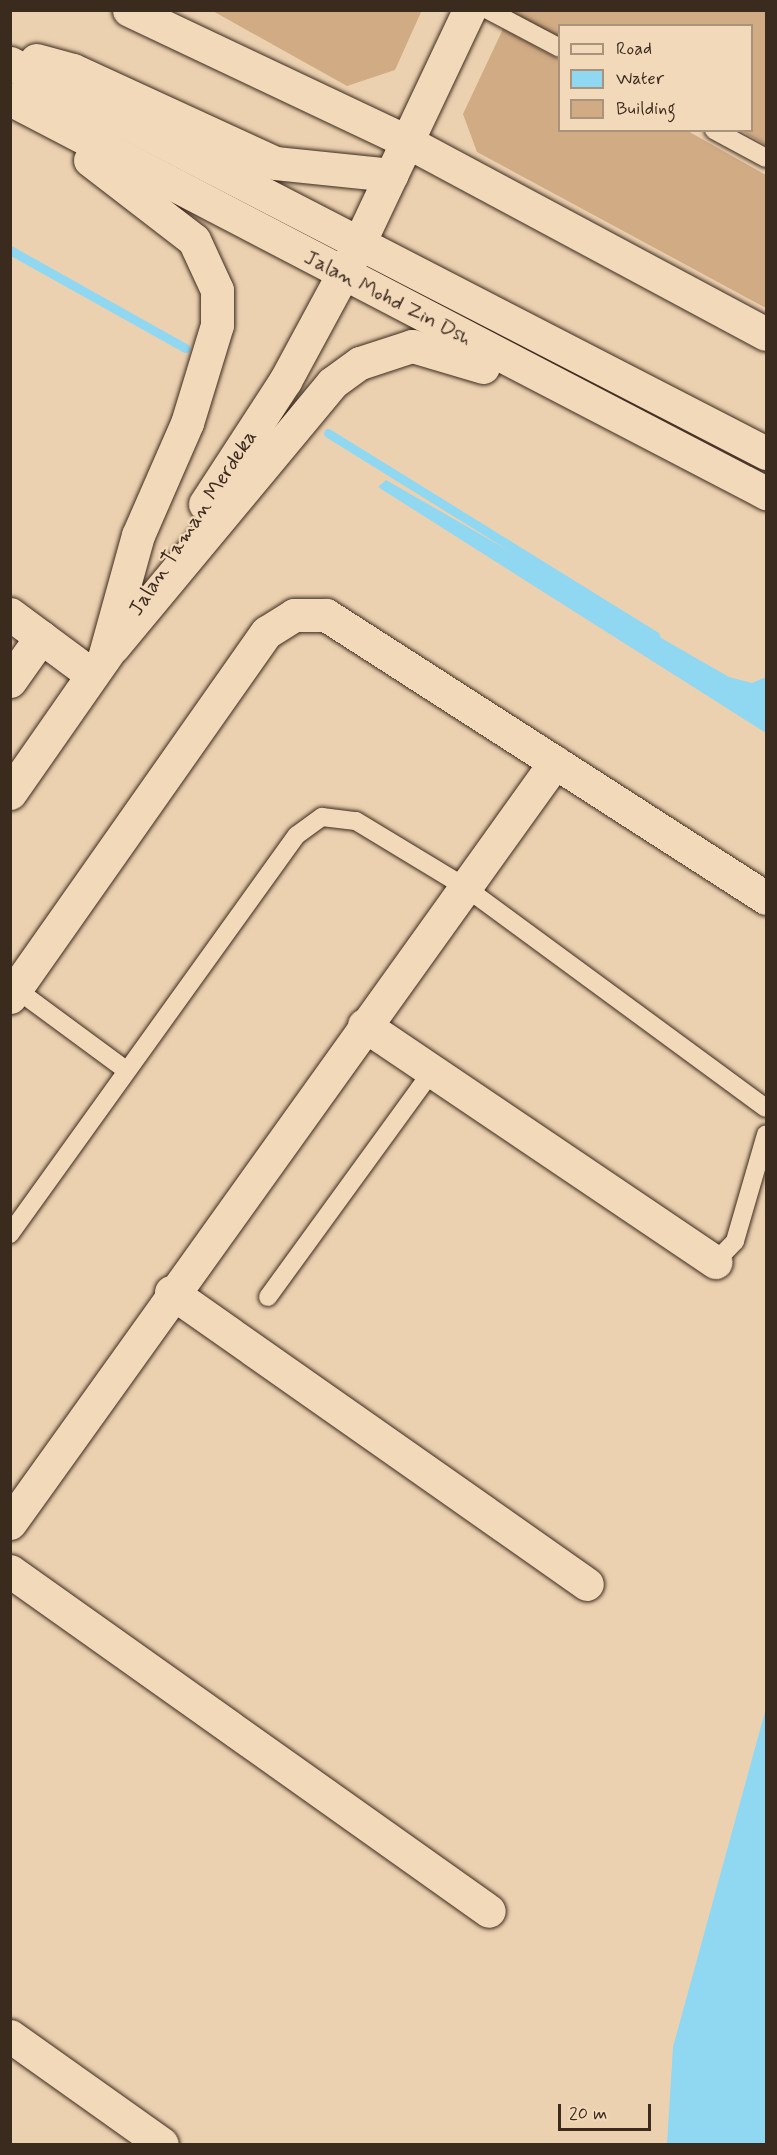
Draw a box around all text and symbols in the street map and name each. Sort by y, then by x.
legend [558,24,753,132]
text: Road [616,37,652,61]
text: Water [616,67,664,91]
text: Building [616,97,676,121]
street label: Jalan Mohd Zin Dsh [300,245,476,351]
street label: Jalan Taman Merdeka [124,427,262,619]
scale bar [561,2092,654,2130]
text: 20 m [569,2102,607,2126]

